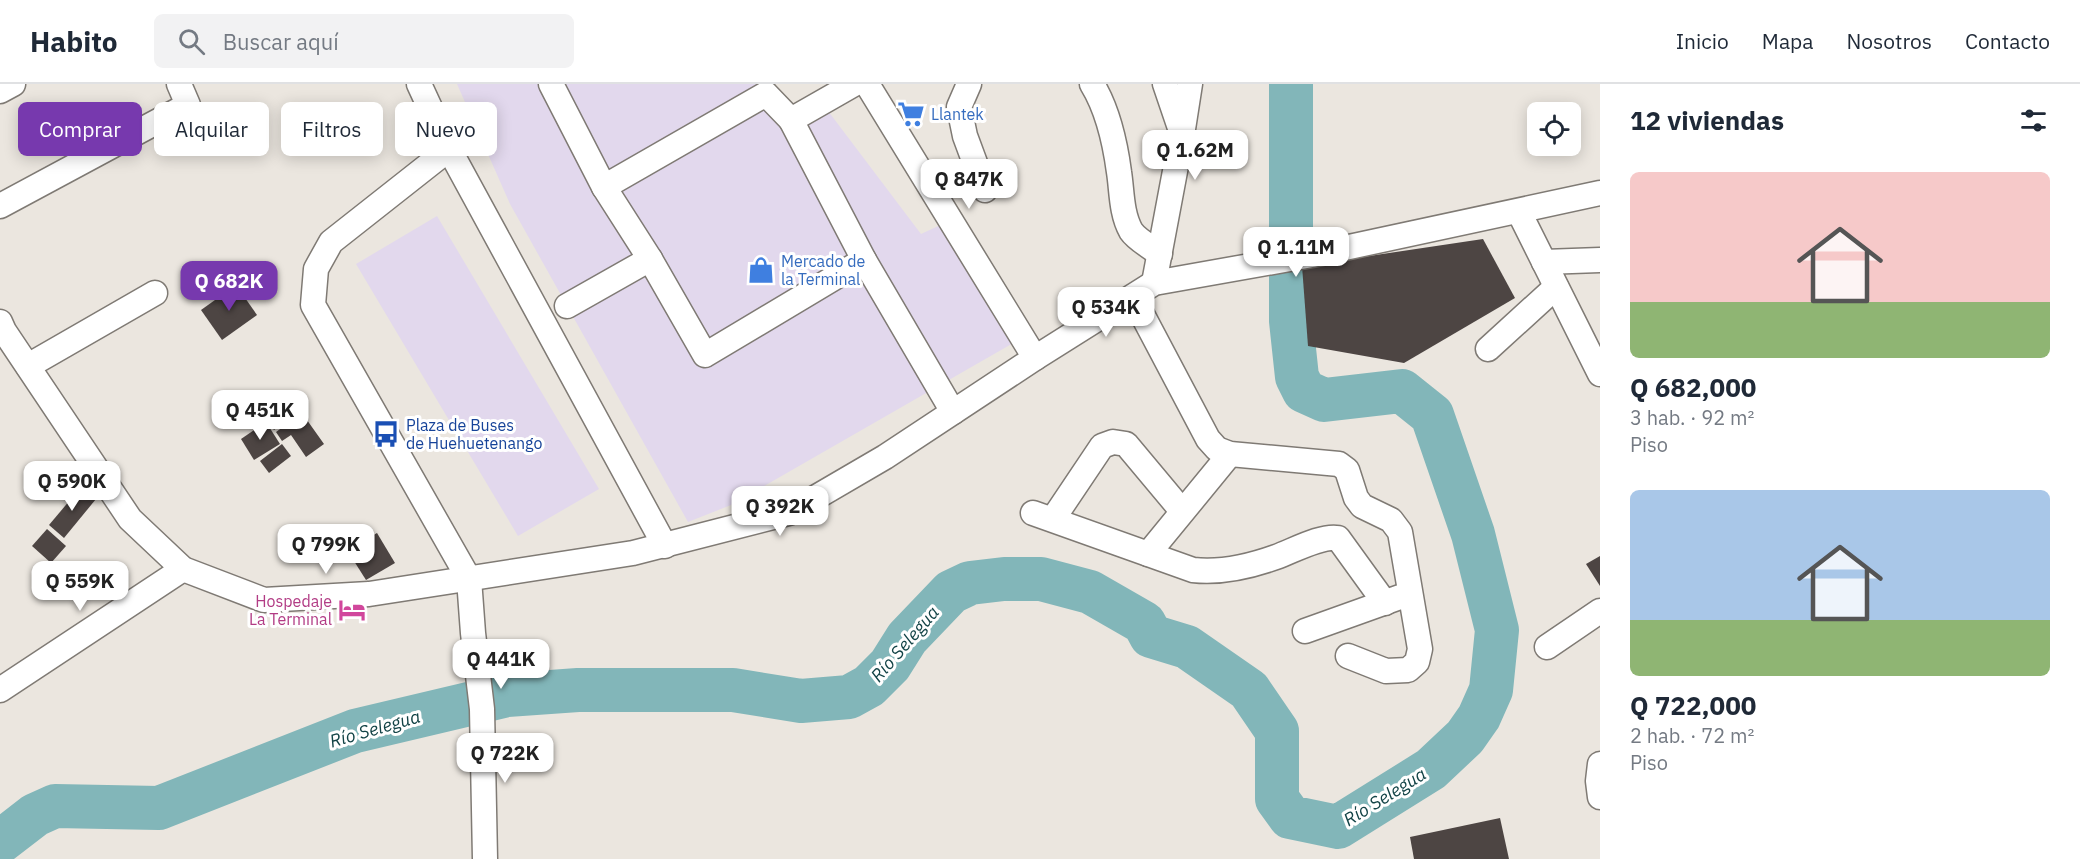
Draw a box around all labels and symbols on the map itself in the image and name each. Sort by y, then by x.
supermarket icon: Llantek [896,99,926,129]
place label: Llantek [931,104,984,124]
pin: Q 1.62M [1140,130,1250,181]
pin: Q 847K [920,159,1018,210]
pin: Q 1.11M [1241,227,1351,278]
place label: Mercado de la Terminal [781,251,865,289]
shop icon: Mercado de la Terminal [746,255,776,285]
pin: Q 682K [180,261,278,312]
pin: Q 534K [1057,287,1155,338]
pin: Q 451K [211,390,309,441]
place label: Plaza de Buses de Huehuetenango [406,415,542,453]
bus stop icon: Plaza de Buses de Huehuetenango [371,419,401,449]
pin: Q 590K [23,461,121,512]
pin: Q 392K [731,486,829,537]
pin: Q 799K [277,524,375,575]
pin: Q 559K [31,561,129,612]
place label: Hospedaje La Terminal [249,591,332,629]
hotel icon: Hospedaje La Terminal [337,595,367,625]
water label: Río Selegua [865,601,944,686]
pin: Q 441K [452,639,550,690]
water label: Río Selegua [327,705,423,752]
pin: Q 722K [456,733,554,784]
water label: Río Selegua [1339,762,1430,831]

